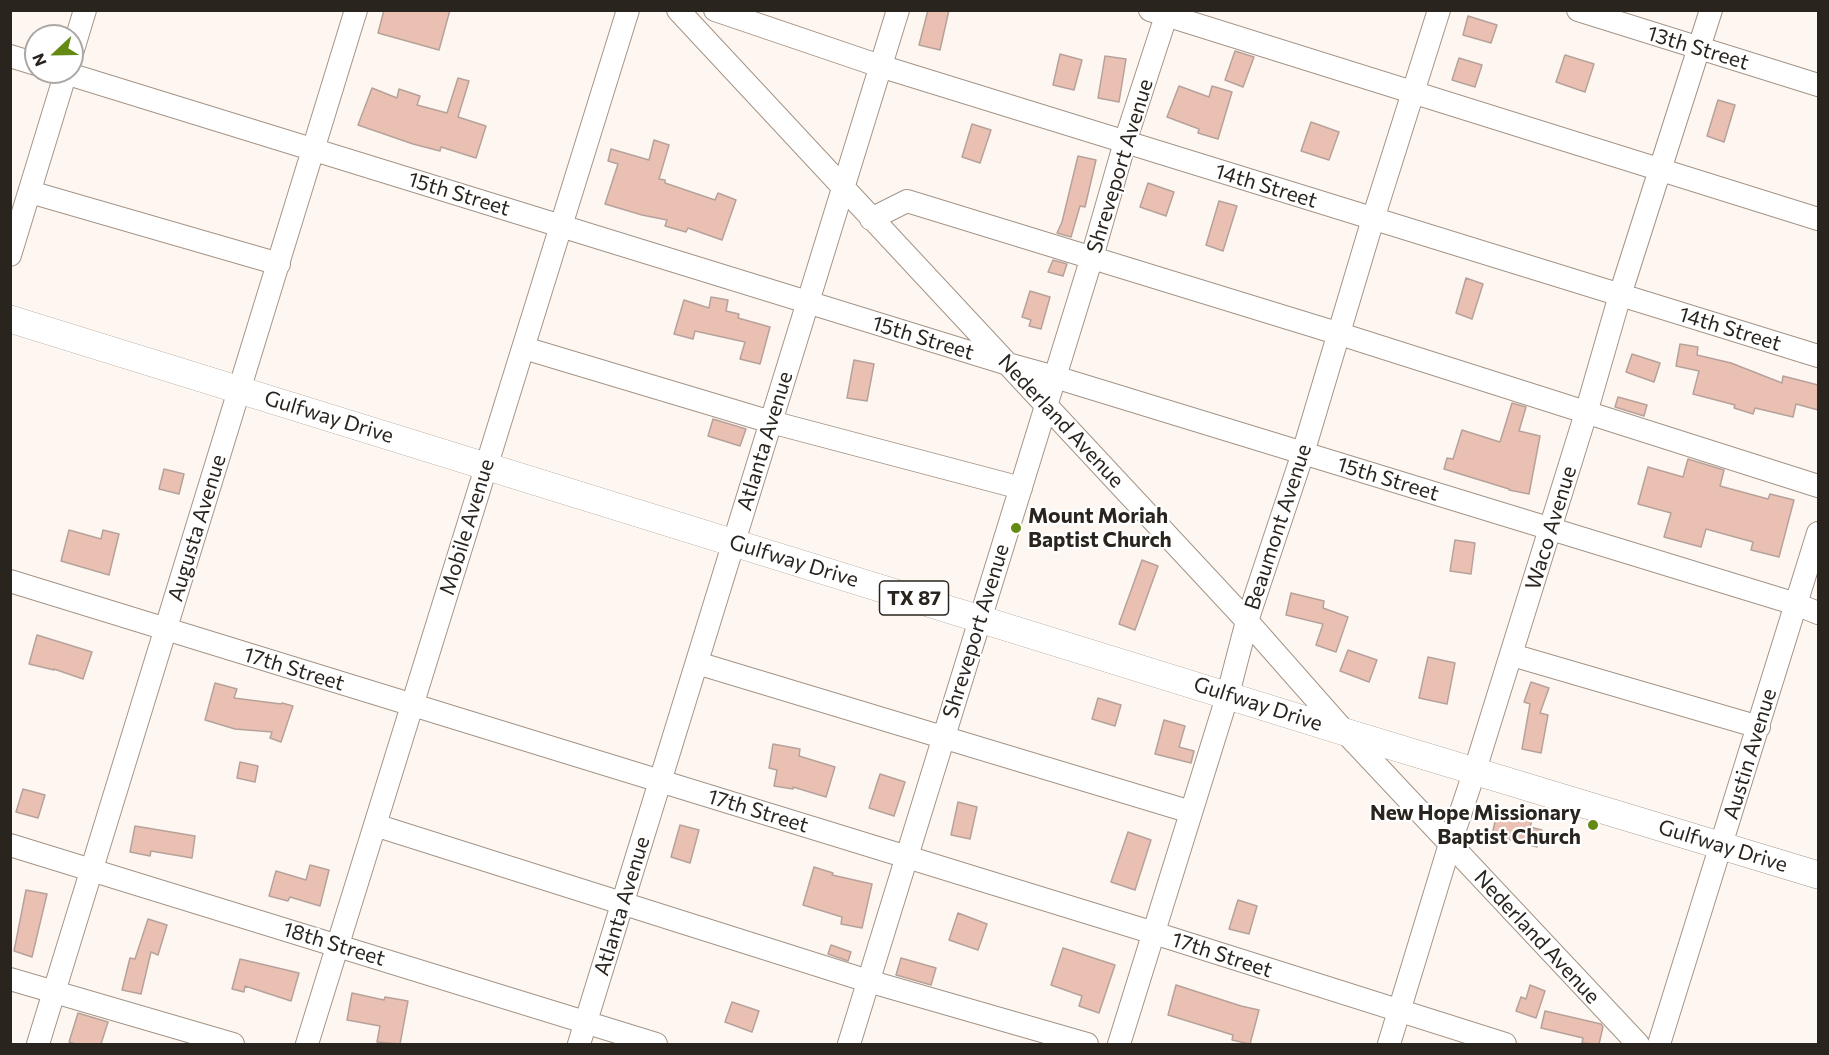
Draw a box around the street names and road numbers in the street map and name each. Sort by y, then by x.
street label: 13th Street [1644,21,1752,75]
street label: Shreveport Avenue [1082,76,1158,256]
street label: 14th Street [1212,159,1320,213]
street label: 15th Street [405,167,513,221]
street label: 14th Street [1676,302,1784,356]
street label: 15th Street [869,311,977,365]
street label: Nederland Avenue [993,349,1129,493]
street label: Atlanta Avenue [732,368,798,514]
street label: Gulfway Drive [261,385,397,449]
street label: Beaumont Avenue [1239,441,1317,613]
street label: Augusta Avenue [163,452,231,604]
street label: 15th Street [1334,452,1442,506]
street label: Mobile Avenue [434,456,500,598]
street label: Waco Avenue [1520,463,1582,593]
street label: Gulfway Drive [726,529,862,593]
street label: Shreveport Avenue [938,541,1014,721]
road number: TX 87 [880,581,948,615]
street label: 17th Street [241,642,347,696]
street label: Gulfway Drive [1191,671,1325,737]
street label: Austin Avenue [1718,685,1782,823]
street label: 17th Street [705,784,811,838]
street label: Gulfway Drive [1655,814,1791,878]
street label: Atlanta Avenue [589,833,655,979]
street label: Nederland Avenue [1469,865,1605,1009]
street label: 18th Street [280,916,388,972]
street label: 17th Street [1169,927,1275,983]

